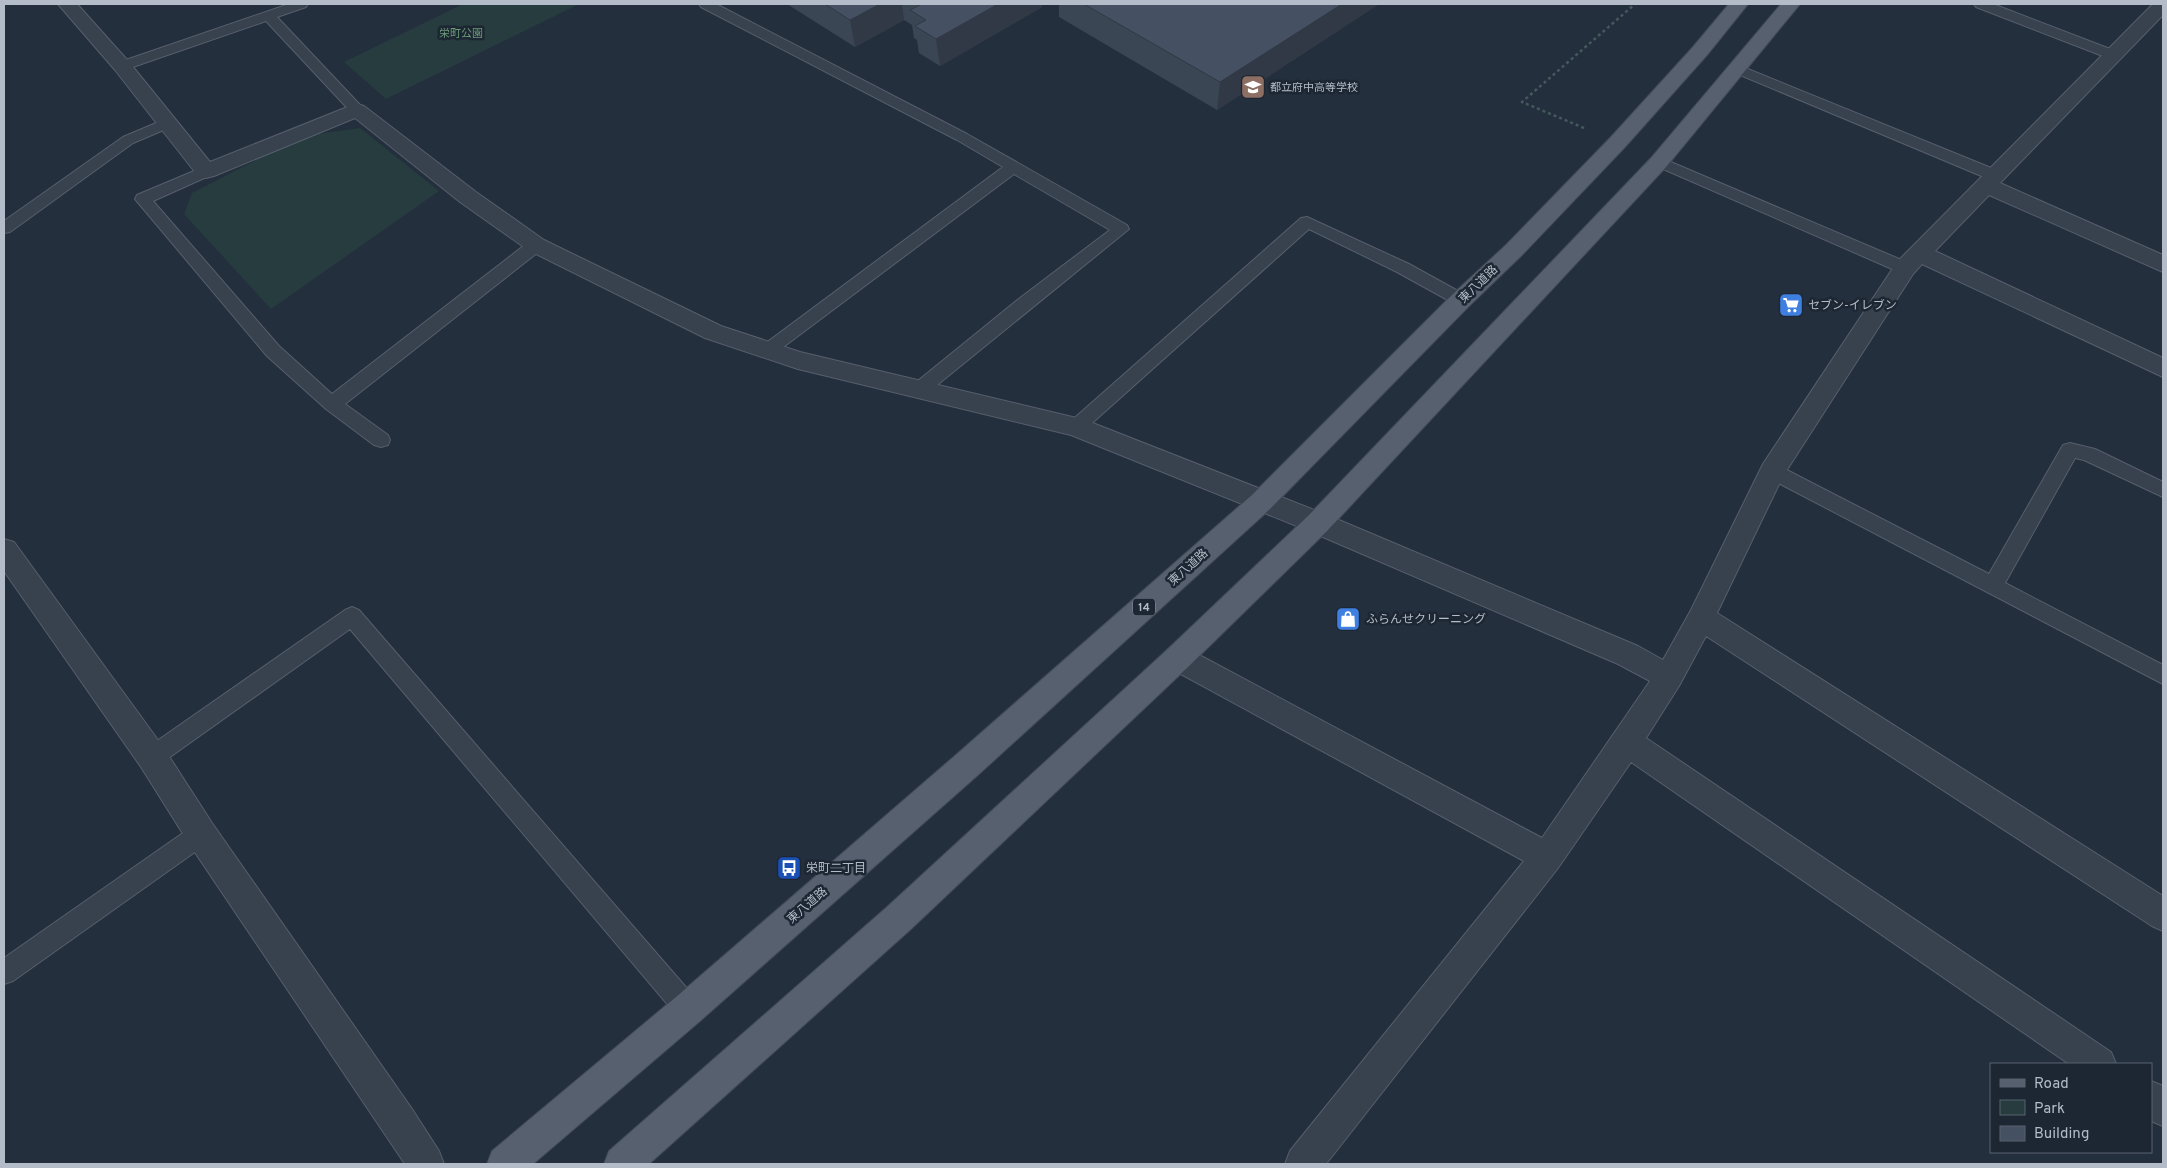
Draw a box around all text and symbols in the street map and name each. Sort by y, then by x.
park label: 栄町公園 [439,27,483,41]
school or university icon: 都立府中高等学校 [1240,74,1266,100]
place label: 都立府中高等学校 [1270,81,1358,95]
street label: 東八道路 [1456,262,1502,307]
supermarket icon: セブン-イレブン [1778,292,1804,318]
place label: セブン-イレブン [1808,298,1897,314]
street label: 東八道路 [1165,546,1212,590]
road number: 14 [1133,598,1155,616]
shop icon: ふらんせクリーニング [1335,606,1361,632]
place label: ふらんせクリーニング [1366,612,1486,628]
bus stop icon: 栄町二丁目 [776,855,802,881]
place label: 栄町二丁目 [806,861,866,877]
street label: 東八道路 [784,884,831,928]
legend [1990,1063,2152,1153]
text: Road [2034,1075,2069,1094]
text: Park [2034,1100,2065,1119]
text: Building [2034,1125,2089,1144]

